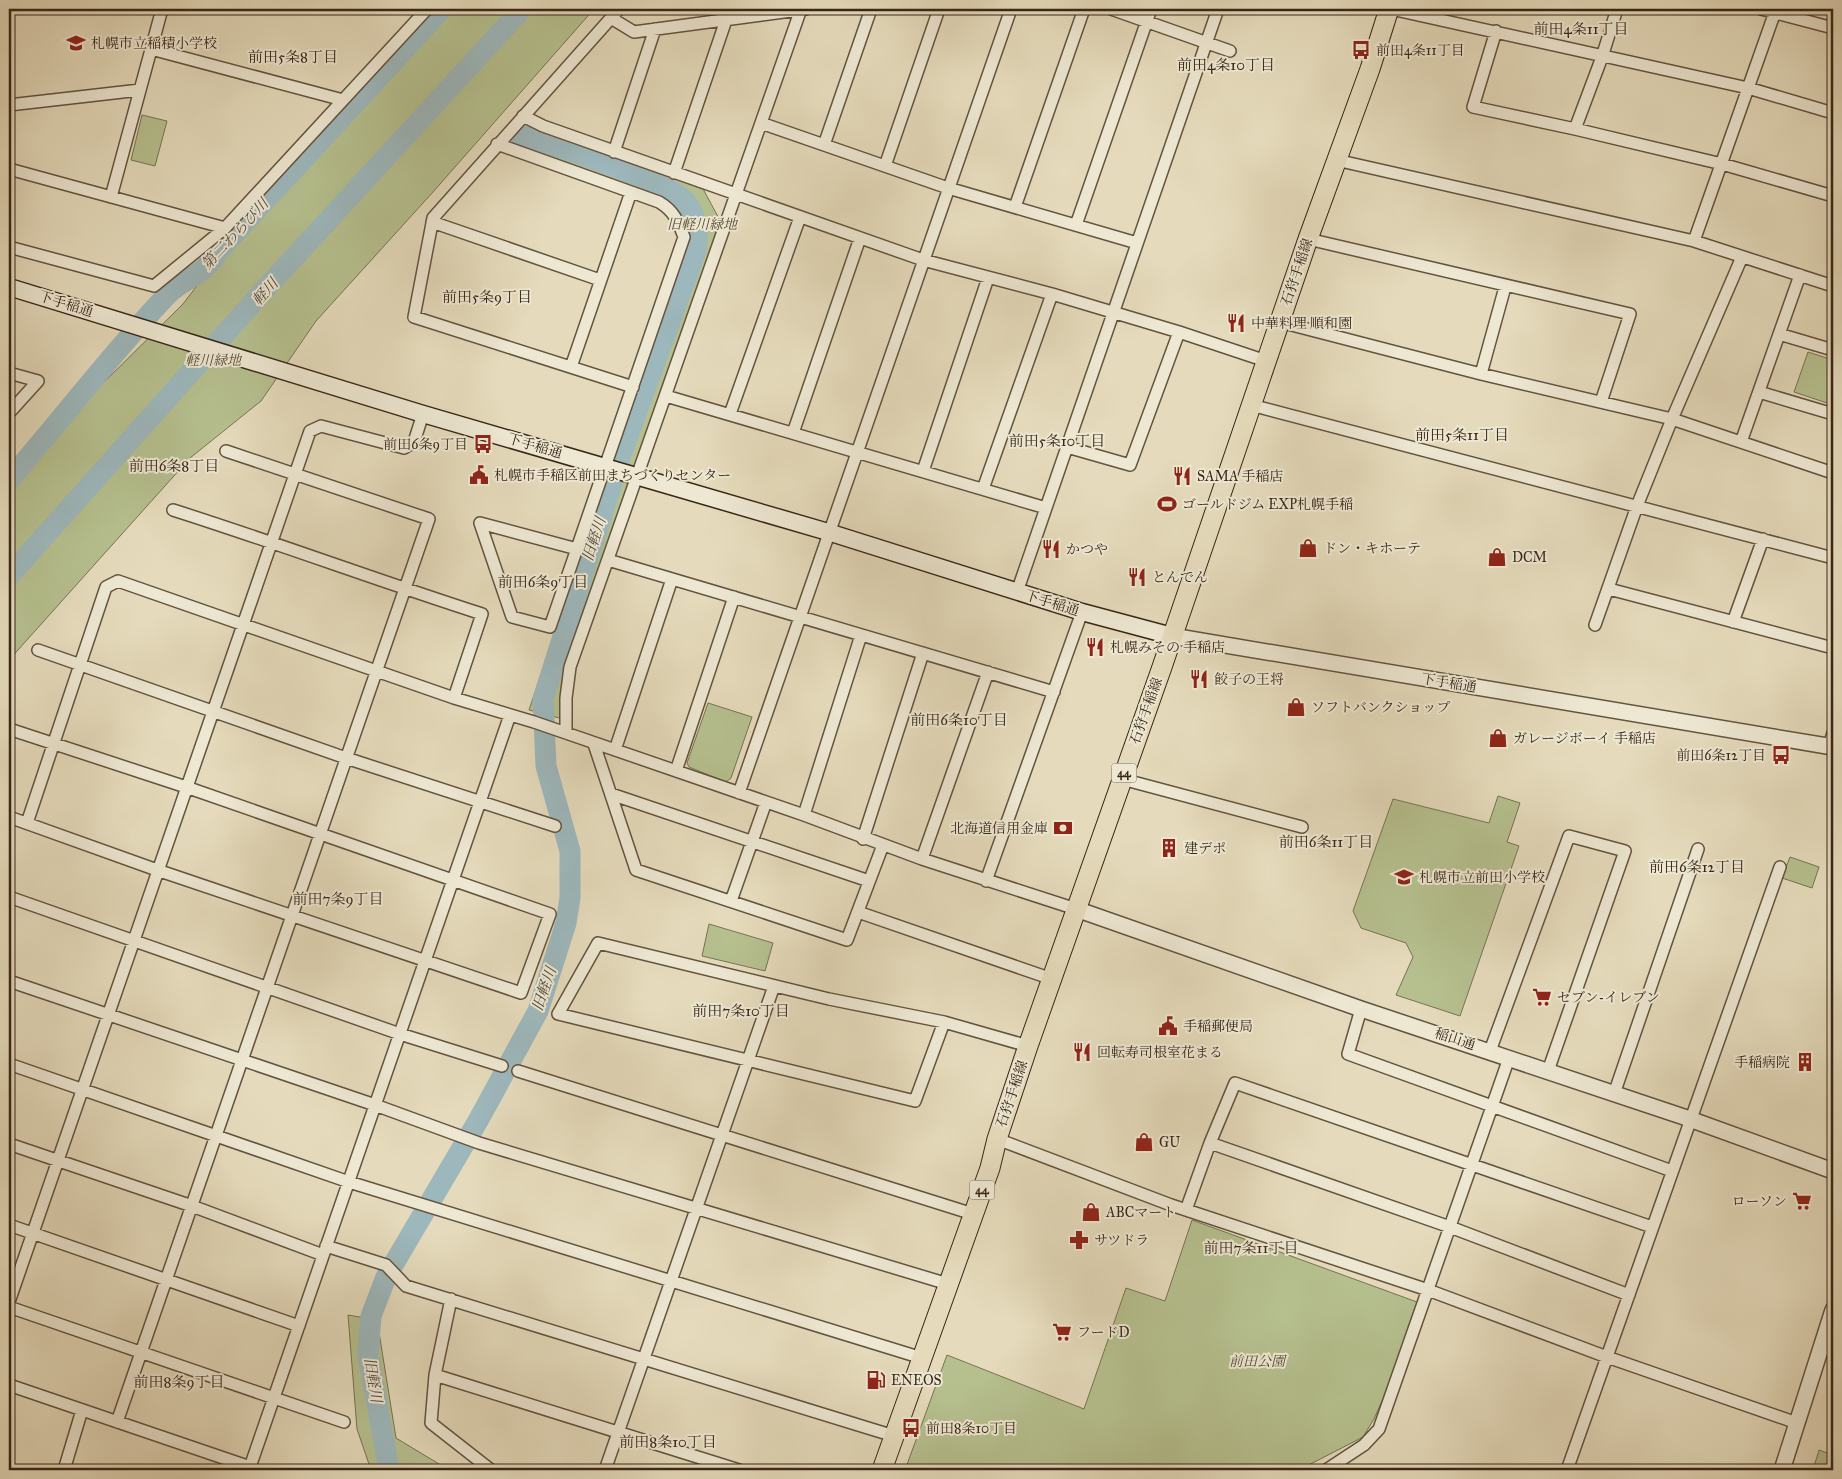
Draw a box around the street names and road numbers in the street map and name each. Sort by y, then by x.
street label: 石狩手稲線 [1278,236,1316,308]
street label: 下手稲通 [37,288,95,320]
street label: 下手稲通 [506,430,564,462]
street label: 下手稲通 [1023,587,1081,619]
street label: 下手稲通 [1420,670,1478,696]
street label: 石狩手稲線 [1126,675,1166,747]
road number: 44 [1112,764,1136,782]
street label: 稲山通 [1432,1024,1478,1054]
street label: 石狩手稲線 [993,1058,1031,1130]
road number: 44 [970,1180,994,1200]

